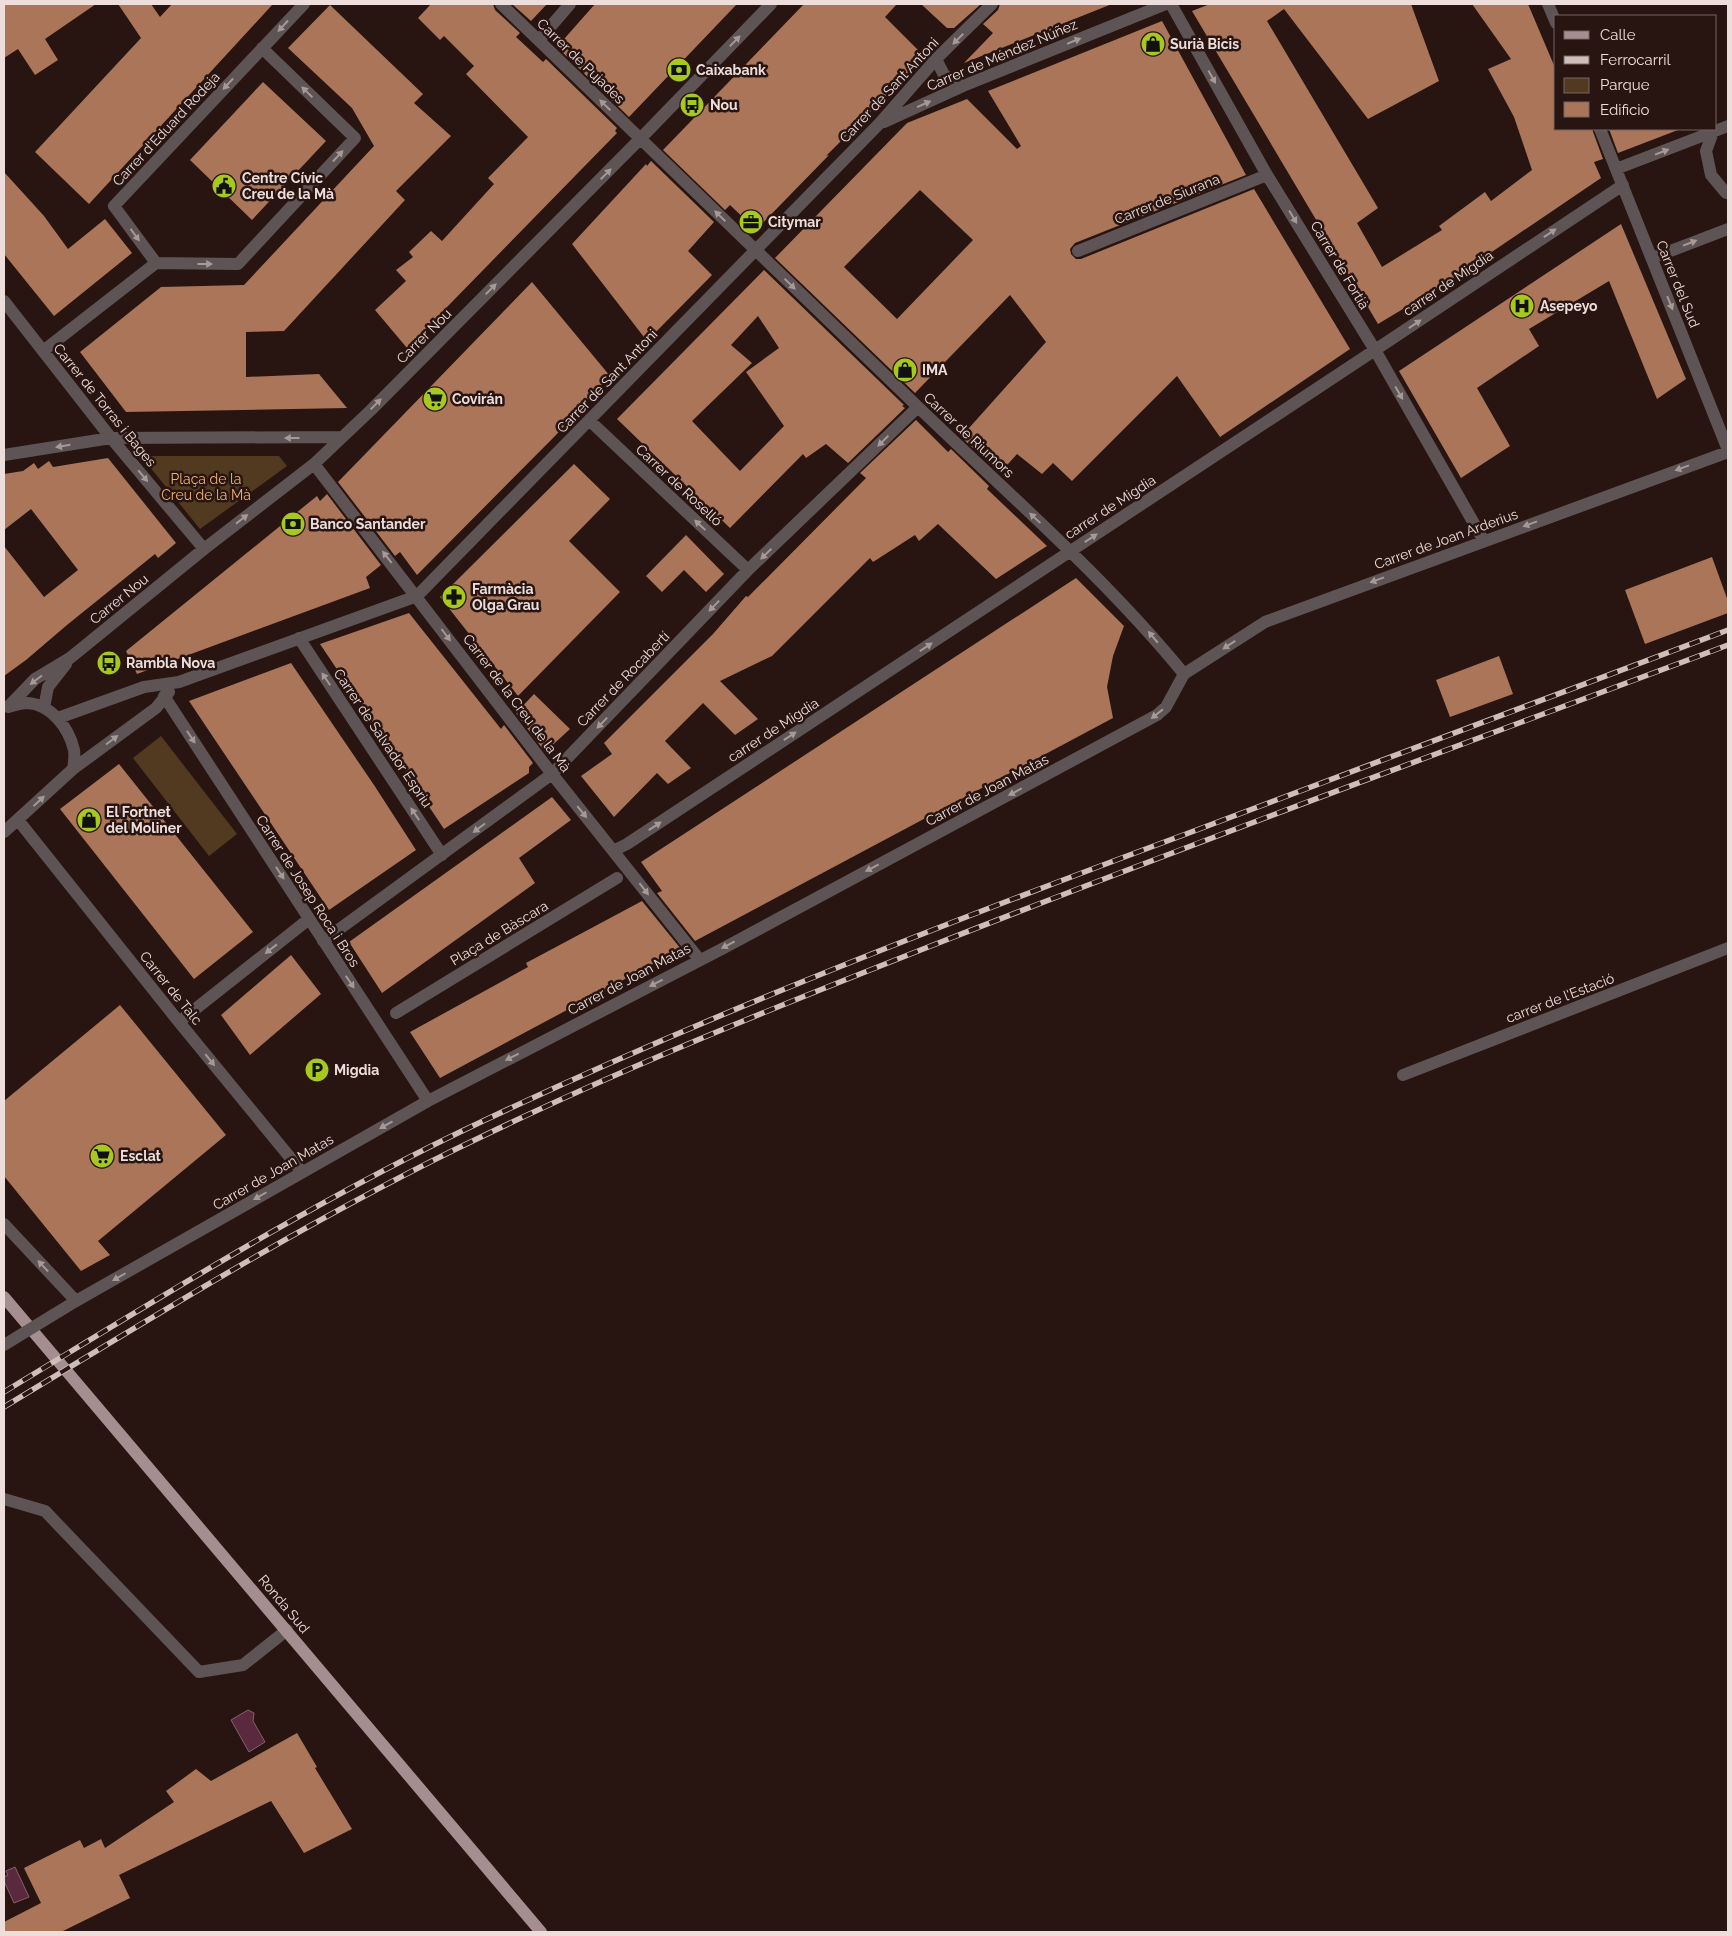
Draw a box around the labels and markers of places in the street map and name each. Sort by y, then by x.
shop icon: Surià Bicis [1140,31,1166,57]
place label: Surià Bicis [1170,36,1239,52]
bank icon: Caixabank [666,57,692,83]
place label: Caixabank [696,62,766,78]
bus stop icon: Nou [679,92,705,118]
place label: Nou [710,97,738,113]
place label: Centre Cívic Creu de la Mà [242,170,334,202]
public building icon: Centre Cívic Creu de la Mà [211,173,237,199]
office icon: Citymar [738,209,764,235]
place label: Citymar [768,214,821,230]
hospital icon: Asepeyo [1509,293,1535,319]
place label: Asepeyo [1540,298,1598,314]
shop icon: IMA [892,357,918,383]
place label: IMA [922,362,948,378]
supermarket icon: Covirán [422,386,448,412]
place label: Covirán [452,391,503,407]
bank icon: Banco Santander [280,511,306,537]
place label: Banco Santander [310,516,426,532]
place label: Farmàcia Olga Grau [472,581,540,613]
pharmacy icon: Farmàcia Olga Grau [441,584,467,610]
bus stop icon: Rambla Nova [96,650,122,676]
place label: Rambla Nova [126,655,215,671]
place label: El Fortnet del Moliner [106,804,182,836]
shop icon: El Fortnet del Moliner [76,807,102,833]
parking icon: Migdia [304,1057,330,1083]
place label: Migdia [334,1062,379,1078]
supermarket icon: Esclat [89,1143,115,1169]
place label: Esclat [120,1148,162,1164]

